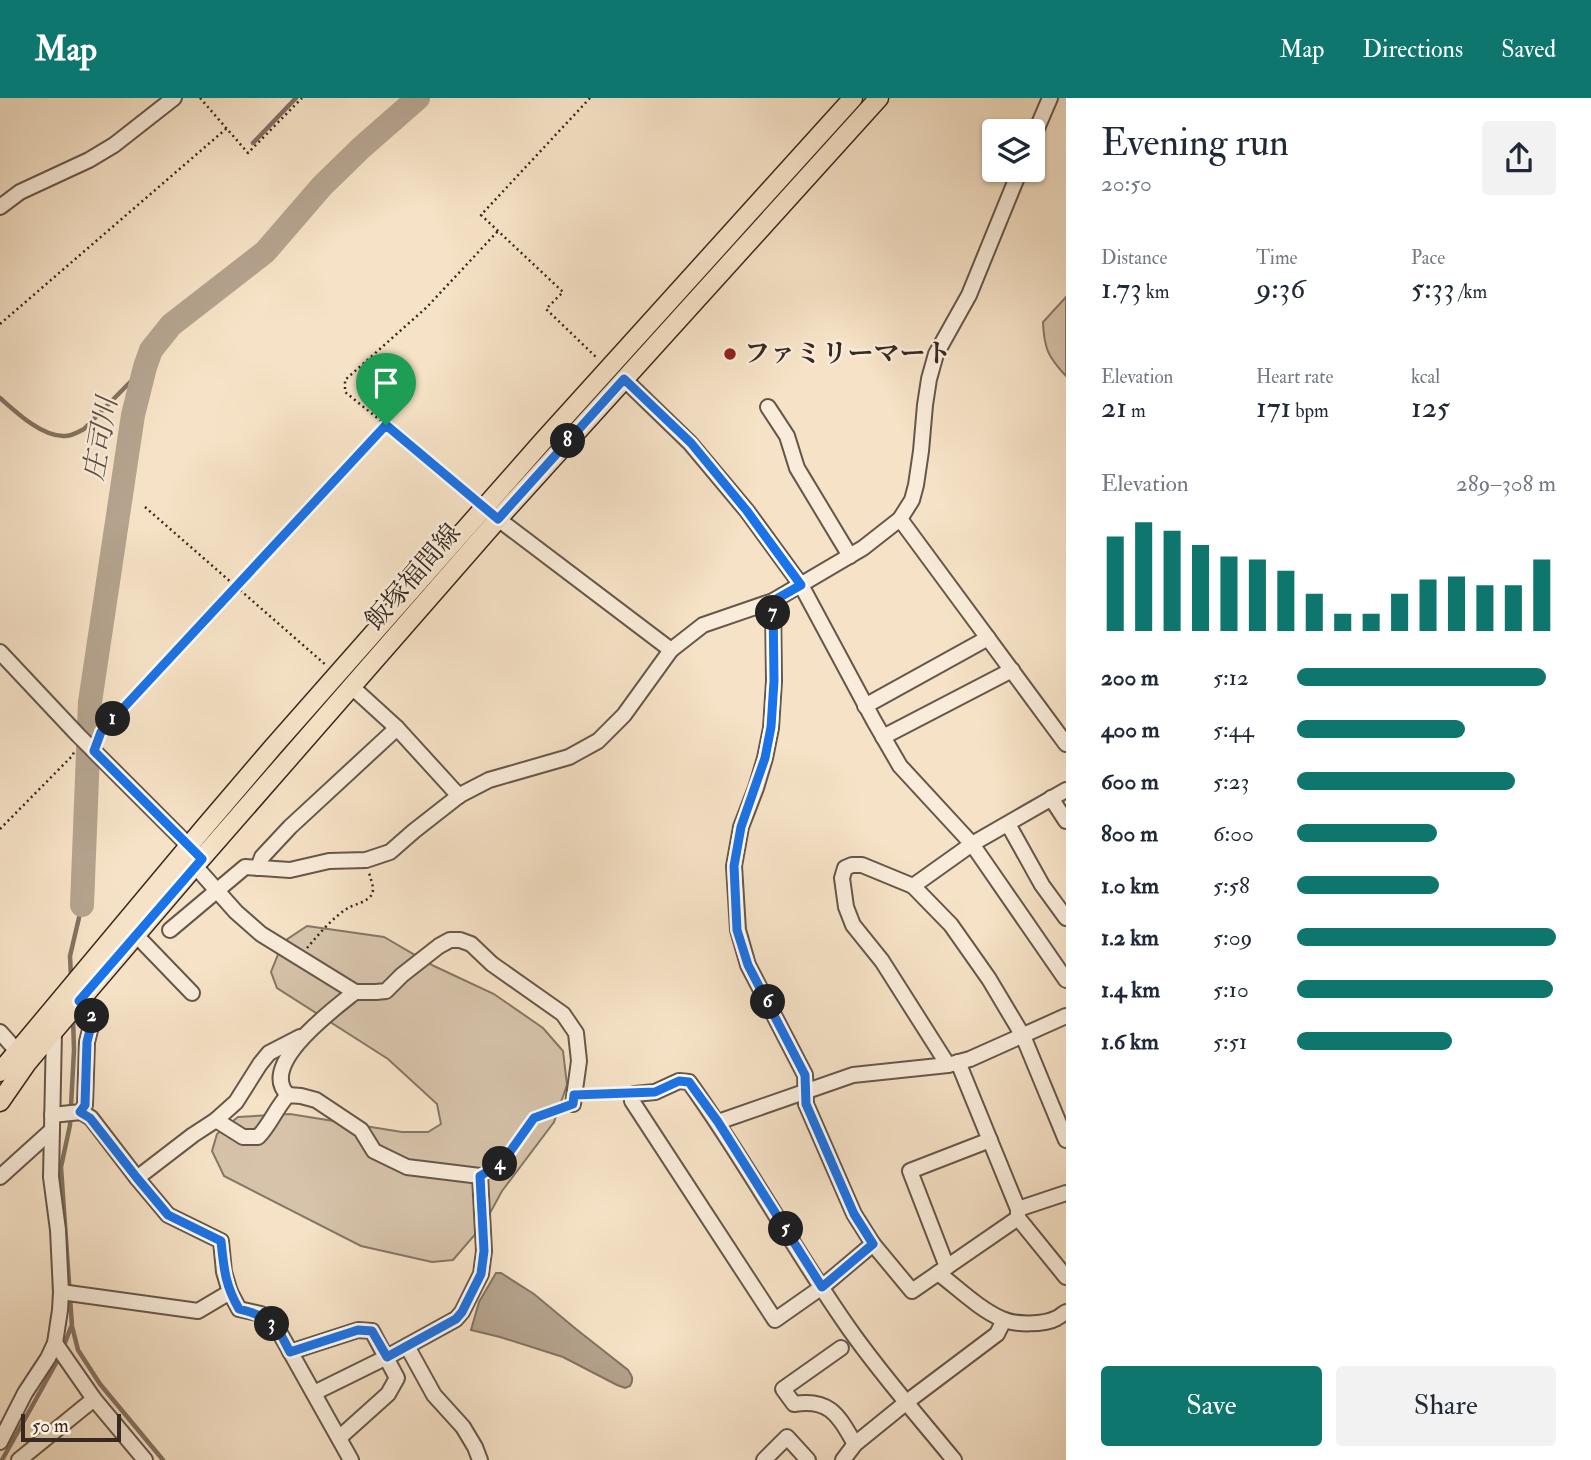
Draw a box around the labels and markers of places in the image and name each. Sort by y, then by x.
place label: ファミリーマート [744,338,951,370]
marker: ファミリーマート [722,346,738,362]
pin [356,353,416,425]
pin: 8 [550,424,586,458]
pin: 7 [756,596,790,630]
pin: 1 [96,702,130,736]
pin: 6 [750,984,786,1020]
pin: 2 [74,998,110,1034]
pin: 4 [482,1146,518,1182]
pin: 5 [768,1212,804,1246]
pin: 3 [254,1306,290,1342]

